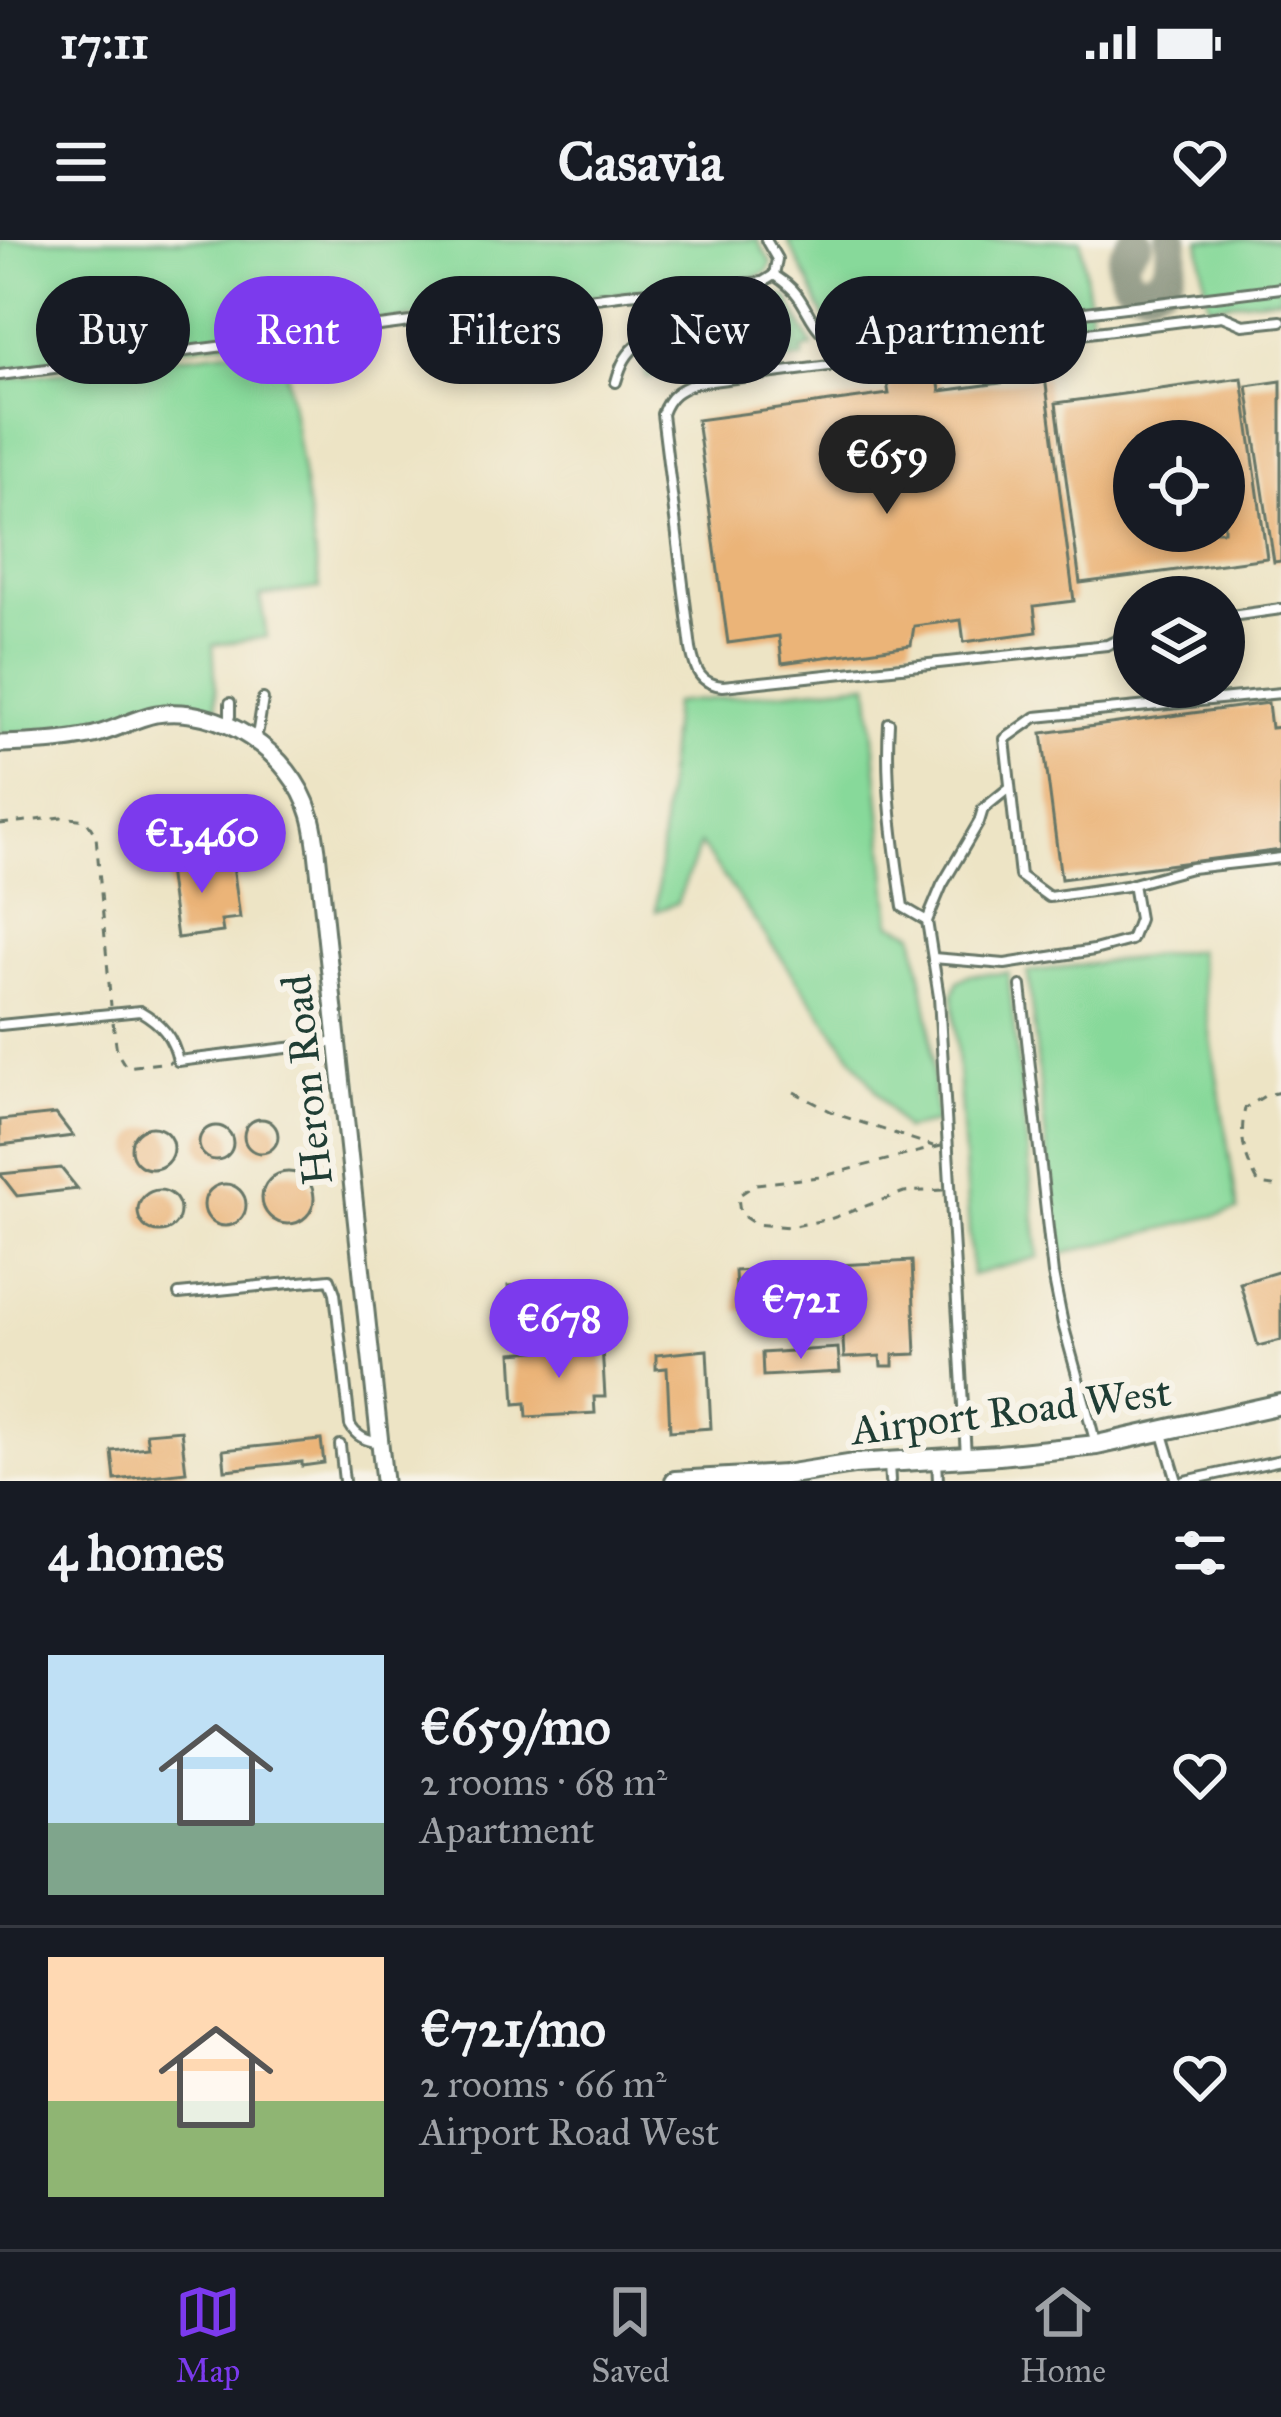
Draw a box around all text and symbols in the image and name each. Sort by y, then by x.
text: 17:11 [60,15,149,70]
icon: menu [48,129,114,195]
text: Casavia [558,129,723,195]
icon: heart [1167,129,1233,195]
chip: Buy [36,276,190,384]
chip: Rent [214,276,382,384]
chip: Filters [406,276,603,384]
chip: New [627,276,791,384]
chip: Apartment [815,276,1087,384]
pin: €659 [816,415,958,517]
map controls [1113,420,1245,708]
button: locate [1113,420,1245,552]
text: €659 [846,430,928,478]
button: layers [1113,576,1245,708]
pin: €1,460 [104,794,300,896]
text: €1,460 [145,809,259,857]
street label: Heron Road [270,972,344,1188]
pin: €721 [730,1260,872,1362]
text: €721 [761,1275,841,1323]
pin: €678 [488,1279,630,1381]
text: €678 [516,1294,602,1342]
street label: Airport Road West [846,1366,1174,1457]
icon: filters [1167,1520,1233,1586]
text: 4 homes [48,1522,224,1584]
text: €659/mo [420,1696,611,1758]
icon: home [144,1703,288,1847]
icon: heart [1167,1742,1233,1808]
text: 2 rooms · 68 m² [420,1758,667,1806]
text: Apartment [420,1806,594,1854]
text: €721/mo [420,1998,606,2060]
icon: home [144,2005,288,2149]
icon: heart [1167,2044,1233,2110]
text: 2 rooms · 66 m² [420,2060,667,2108]
text: Airport Road West [420,2108,719,2156]
tab: Map [175,2279,241,2391]
tab: Saved [591,2279,670,2391]
tab: Home [1020,2279,1106,2391]

